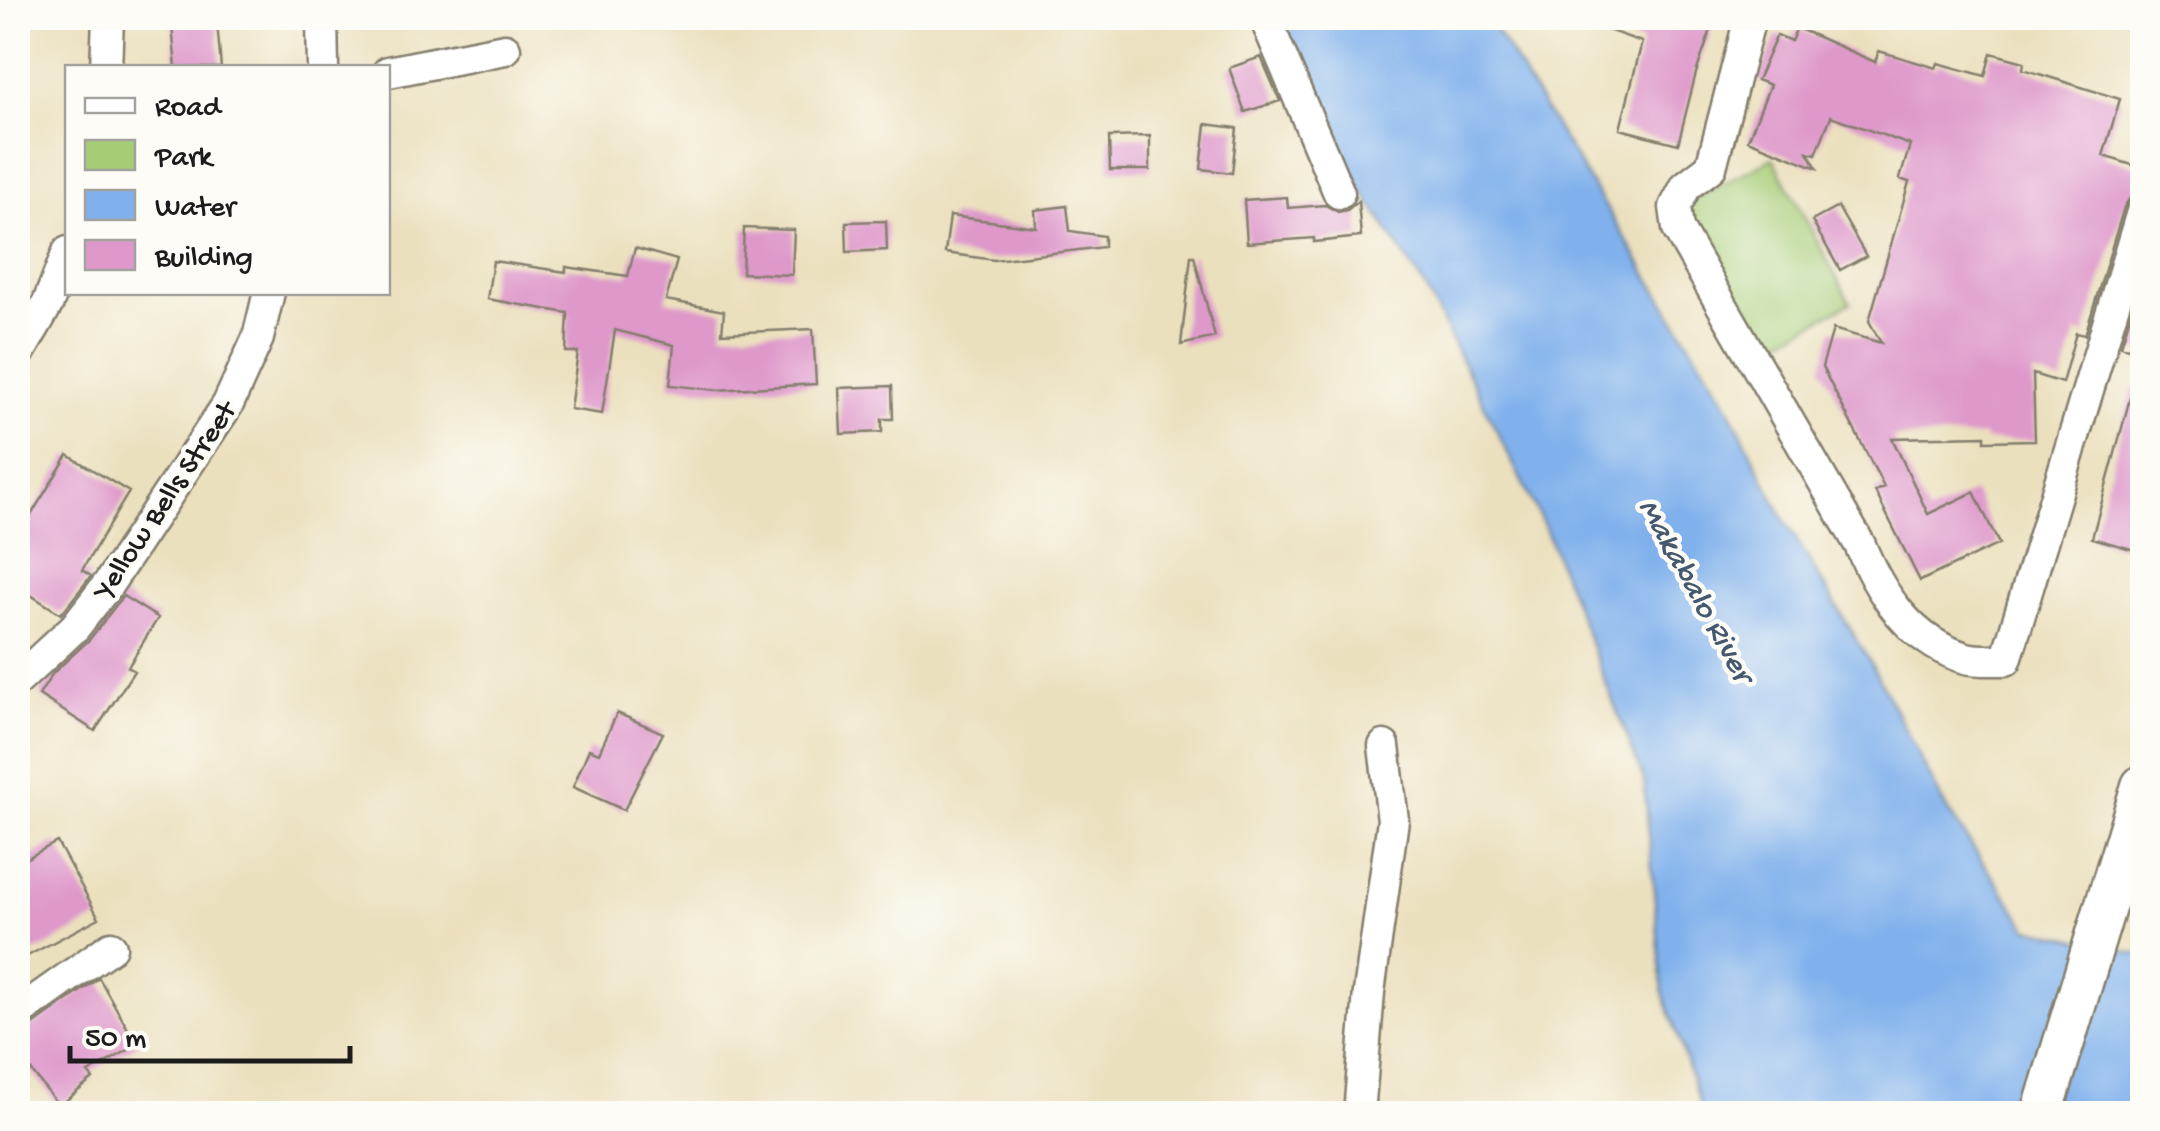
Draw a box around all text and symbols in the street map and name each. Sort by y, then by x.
legend [65,65,390,295]
text: Road [155,92,223,127]
text: Park [154,142,215,177]
text: Water [155,192,238,227]
text: Building [154,242,253,277]
street label: Yellow Bells Street [86,394,247,609]
water label: Makabalo River [1628,493,1762,695]
scale bar [70,1001,350,1063]
text: 50 m [85,1023,146,1058]

